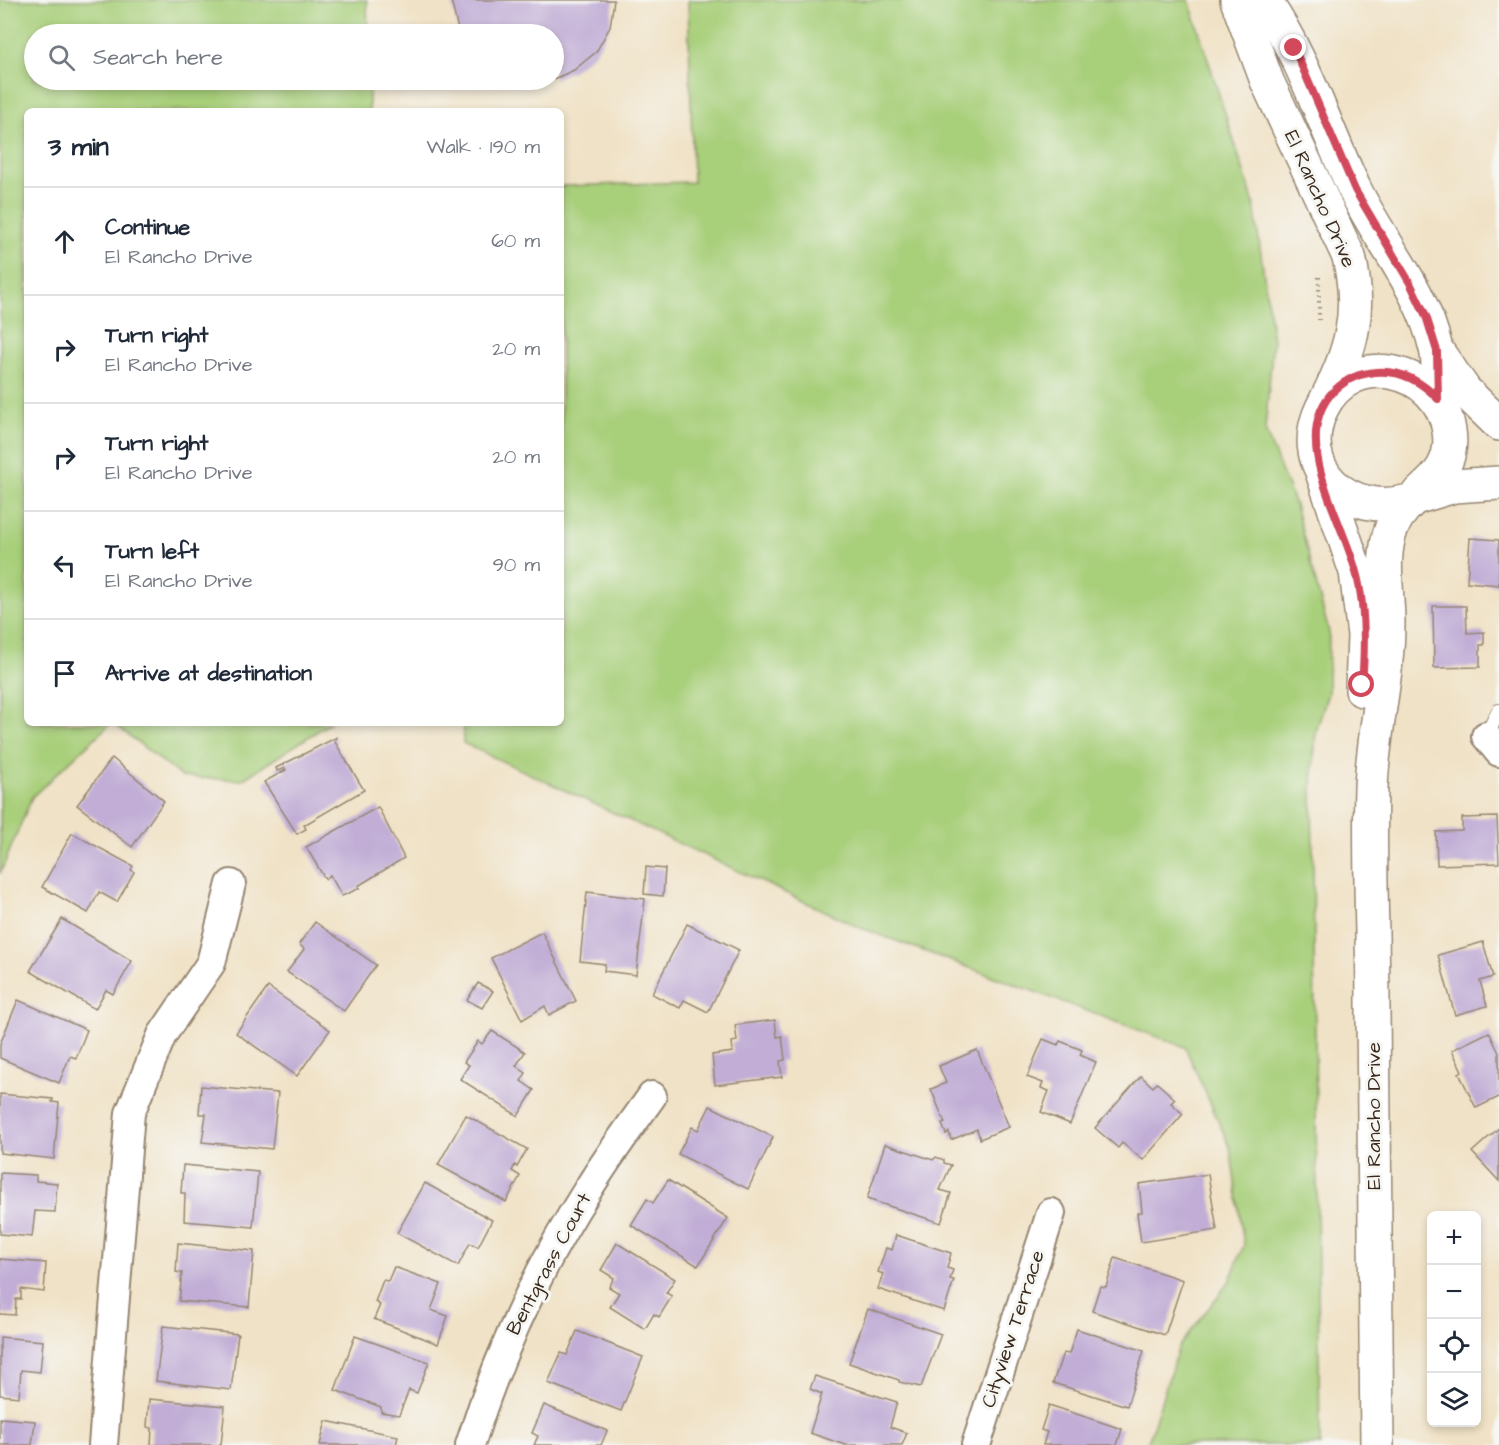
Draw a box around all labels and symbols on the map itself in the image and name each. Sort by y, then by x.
route end [1280,34,1306,60]
street label: El Rancho Drive [1277,126,1363,272]
route start [1348,671,1374,697]
street label: El Rancho Drive [1360,1042,1388,1190]
street label: Bentgrass Court [500,1188,599,1341]
street label: Cityview Terrace [974,1247,1053,1411]

